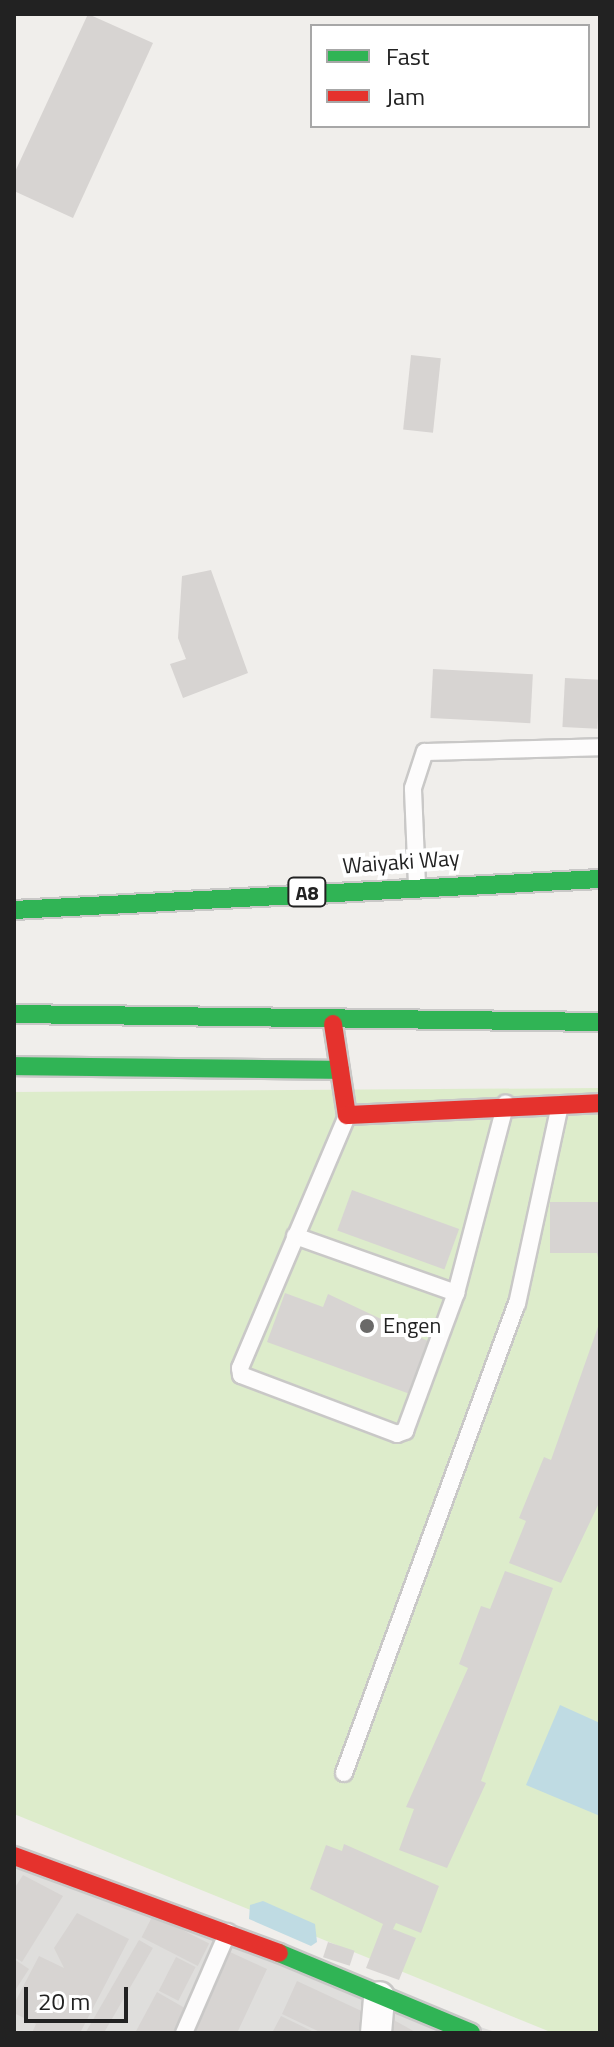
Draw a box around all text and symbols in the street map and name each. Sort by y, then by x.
legend [310,24,590,128]
text: Fast [386,38,429,74]
text: Jam [386,78,425,114]
street label: Waiyaki Way [342,845,460,879]
road number: A8 [287,876,327,908]
place label: Engen [383,1313,441,1339]
marker: Engen [358,1317,376,1335]
scale bar [28,1971,132,2021]
text: 20 m [38,1983,90,2019]

